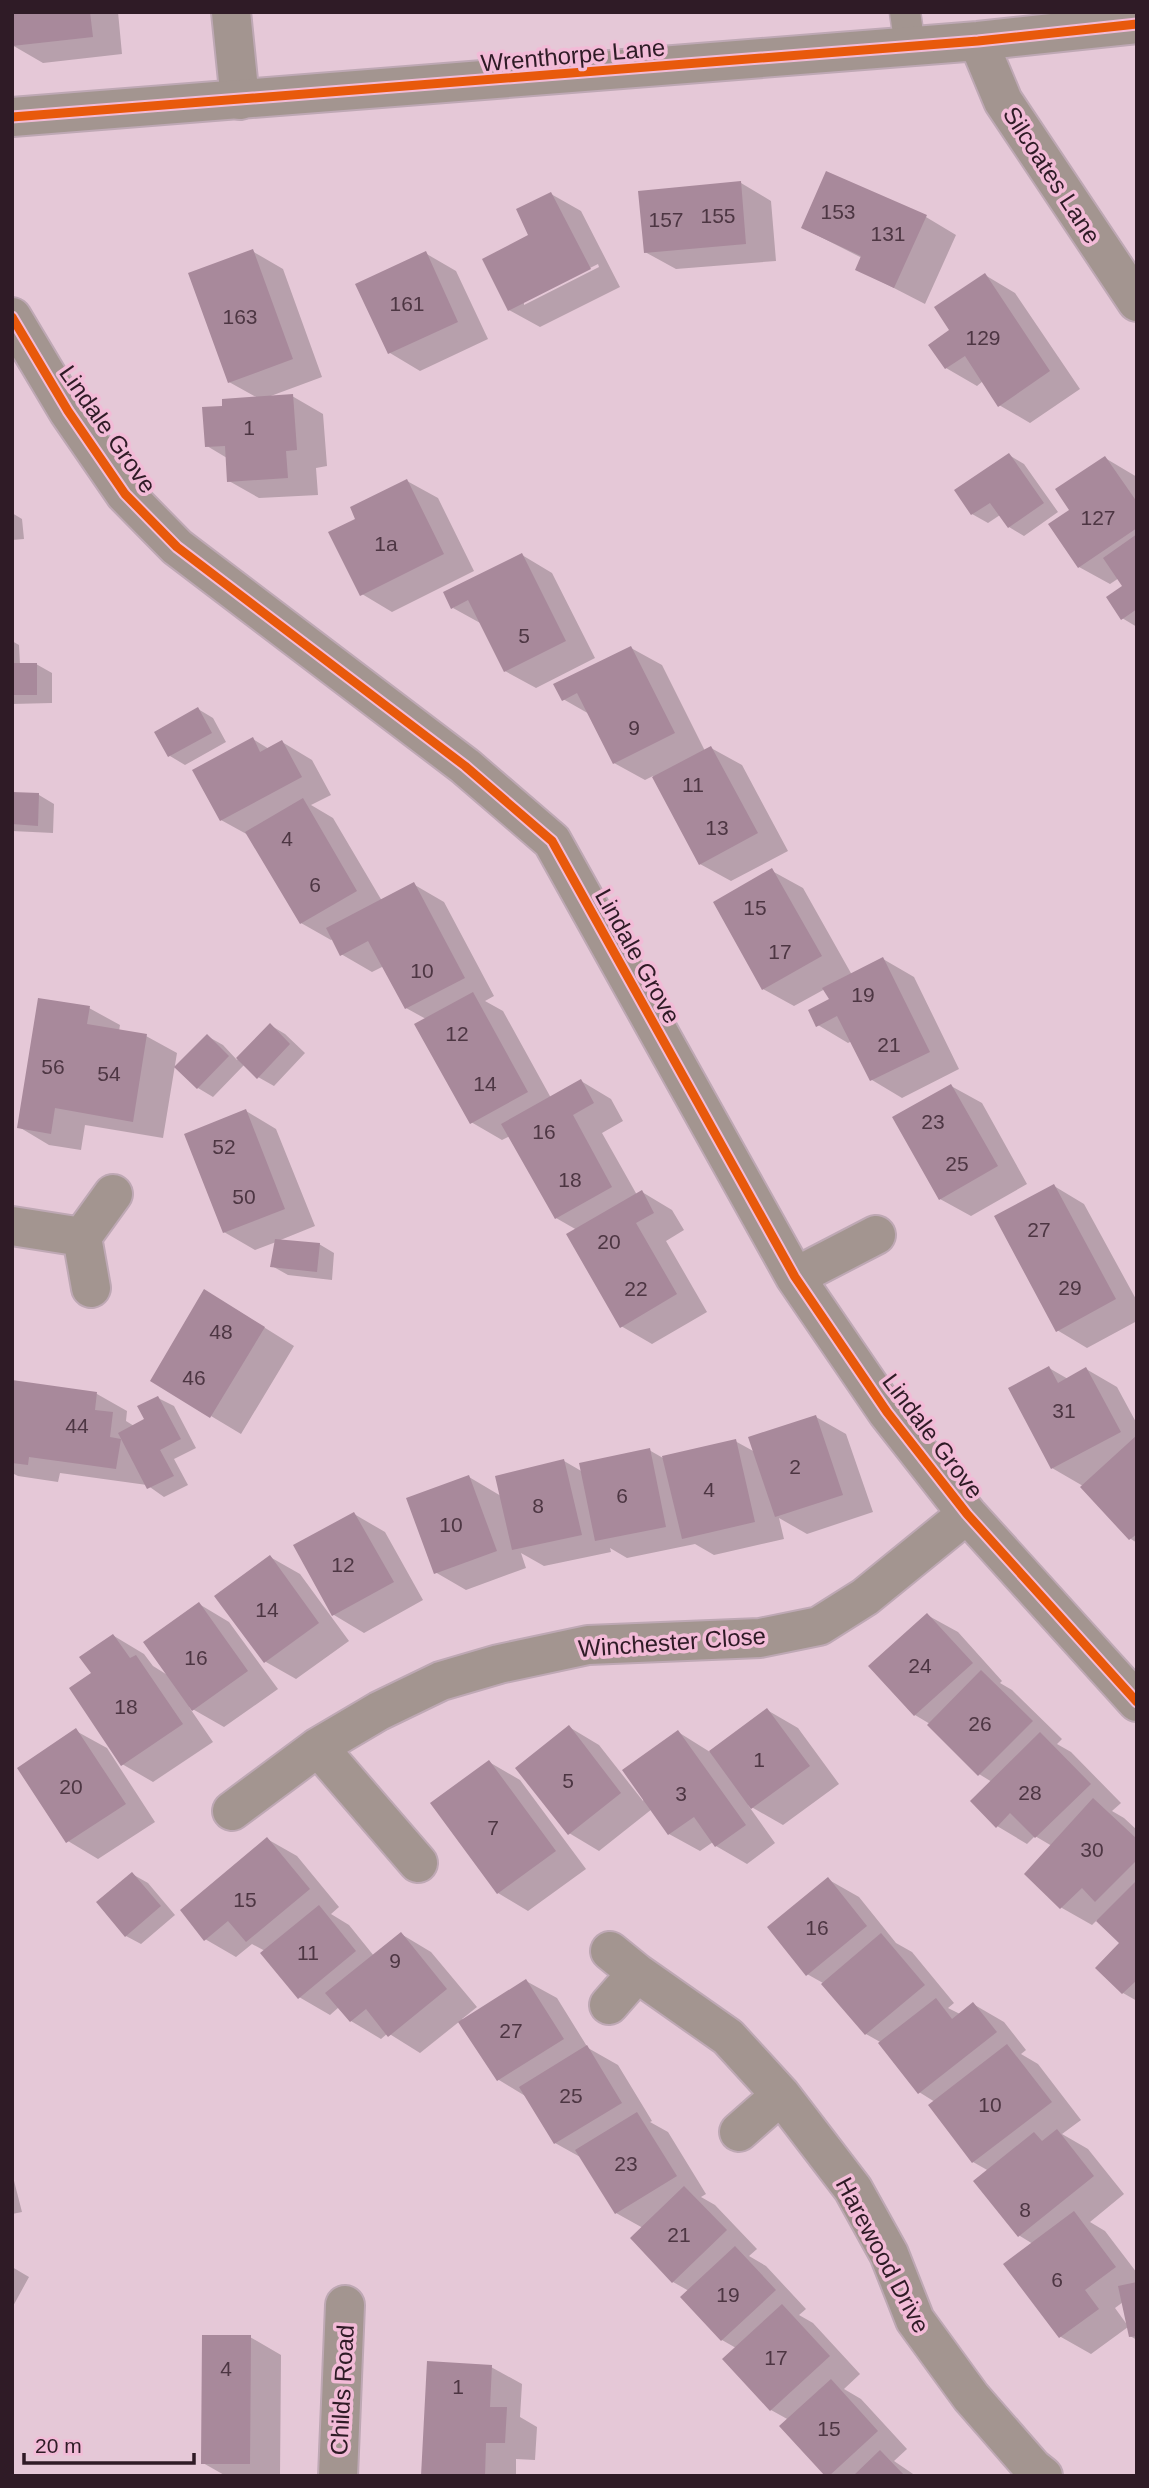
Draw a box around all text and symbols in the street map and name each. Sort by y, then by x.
street label: Wrenthorpe Lane [480,33,666,77]
street label: Silcoates Lane [998,102,1106,248]
house number: 153 [820,200,856,223]
house number: 155 [700,204,736,227]
house number: 157 [648,208,684,231]
house number: 131 [870,222,906,245]
house number: 161 [389,292,425,315]
house number: 163 [222,305,258,328]
house number: 129 [965,326,1001,349]
street label: Lindale Grove [54,360,162,498]
house number: 1 [243,416,255,439]
house number: 127 [1080,506,1116,529]
house number: 1a [374,532,398,555]
house number: 5 [518,624,530,647]
house number: 9 [628,716,640,739]
house number: 11 [682,773,704,796]
house number: 13 [705,816,729,839]
house number: 4 [281,827,293,850]
house number: 6 [309,873,321,896]
street label: Lindale Grove [590,884,686,1028]
house number: 15 [743,896,767,919]
house number: 17 [768,940,792,963]
house number: 10 [410,959,434,982]
house number: 19 [851,983,875,1006]
house number: 12 [445,1022,469,1045]
house number: 21 [877,1033,901,1056]
house number: 56 [41,1055,65,1078]
house number: 54 [97,1062,121,1085]
house number: 14 [473,1072,497,1095]
house number: 23 [921,1110,945,1133]
house number: 16 [532,1120,556,1143]
house number: 52 [212,1135,236,1158]
house number: 25 [945,1152,969,1175]
house number: 18 [558,1168,582,1191]
house number: 50 [232,1185,256,1208]
house number: 27 [1027,1218,1051,1241]
house number: 20 [597,1230,621,1253]
house number: 29 [1058,1276,1082,1299]
house number: 22 [624,1277,648,1300]
house number: 48 [209,1320,233,1343]
house number: 46 [182,1366,206,1389]
street label: Lindale Grove [877,1368,989,1504]
house number: 31 [1052,1399,1076,1422]
house number: 44 [65,1414,89,1437]
house number: 2 [789,1455,801,1478]
house number: 4 [703,1478,715,1501]
house number: 6 [616,1484,628,1507]
house number: 8 [532,1494,544,1517]
house number: 10 [439,1513,463,1536]
house number: 12 [331,1553,355,1576]
house number: 14 [255,1598,279,1621]
street label: Winchester Close [577,1622,767,1662]
house number: 16 [184,1646,208,1669]
house number: 24 [908,1654,932,1677]
house number: 18 [114,1695,138,1718]
house number: 26 [968,1712,992,1735]
house number: 1 [753,1748,765,1771]
house number: 5 [562,1769,574,1792]
house number: 20 [59,1775,83,1798]
house number: 28 [1018,1781,1042,1804]
house number: 3 [675,1782,687,1805]
house number: 7 [487,1816,499,1839]
house number: 30 [1080,1838,1104,1861]
house number: 15 [233,1888,257,1911]
house number: 16 [805,1916,829,1939]
house number: 11 [297,1941,319,1964]
house number: 9 [389,1949,401,1972]
house number: 27 [499,2019,523,2042]
house number: 25 [559,2084,583,2107]
house number: 10 [978,2093,1002,2116]
house number: 23 [614,2152,638,2175]
street label: Harewood Drive [831,2173,935,2337]
house number: 8 [1019,2198,1031,2221]
house number: 21 [667,2223,691,2246]
house number: 6 [1051,2268,1063,2291]
house number: 19 [716,2283,740,2306]
street label: Childs Road [325,2324,359,2456]
house number: 17 [764,2346,788,2369]
house number: 4 [220,2357,232,2380]
house number: 1 [452,2375,464,2398]
house number: 15 [817,2417,841,2440]
scale bar [24,2422,194,2466]
text: 20 m [35,2434,82,2457]

